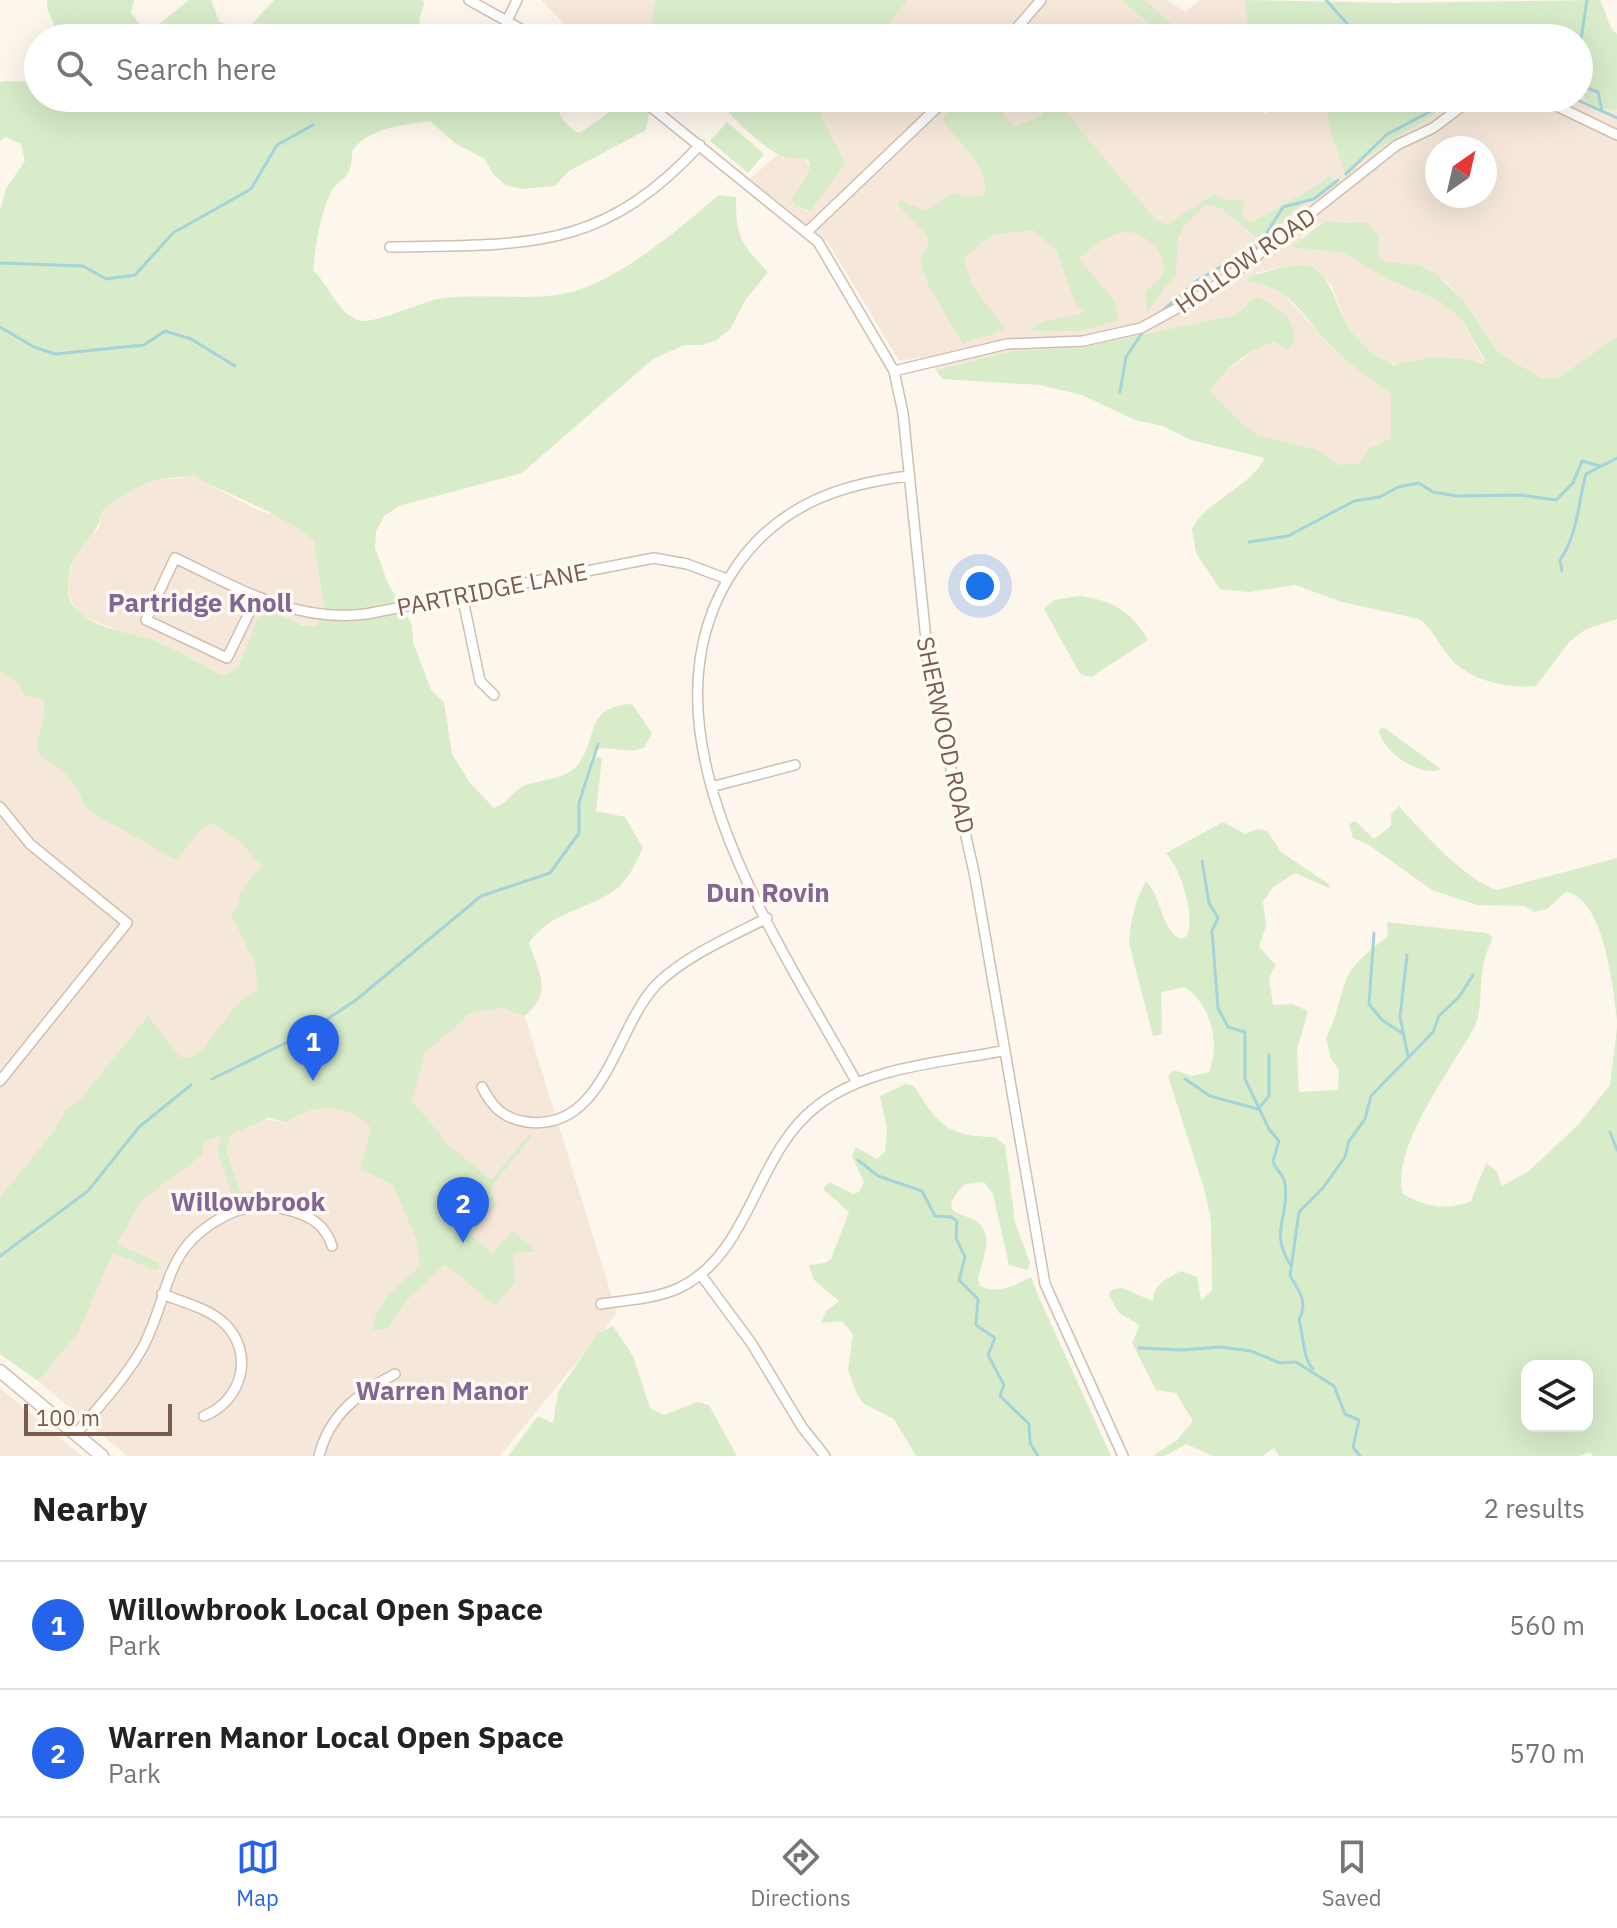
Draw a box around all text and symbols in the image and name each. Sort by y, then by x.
search box [24,24,1593,112]
icon: search [52,46,96,90]
text: Search here [116,49,277,88]
north arrow [1425,136,1497,208]
street label: HOLLOW ROAD [1168,200,1322,320]
street label: PARTRIDGE LANE [394,555,590,623]
your location [960,566,1000,606]
district label: Partridge Knoll [108,585,292,619]
street label: SHERWOOD ROAD [910,634,982,836]
district label: Dun Rovin [706,875,830,909]
pin: 1 [287,1015,339,1081]
pin: 2 [437,1177,489,1243]
district label: Willowbrook [170,1184,326,1218]
map controls [1521,1360,1593,1432]
button: layers [1521,1360,1593,1432]
district label: Warren Manor [355,1373,529,1407]
scale bar [24,1400,172,1436]
text: 100 m [36,1403,100,1432]
text: Nearby [32,1486,147,1530]
text: 2 results [1483,1491,1585,1525]
text: Willowbrook Local Open Space [108,1589,543,1628]
text: 1 [50,1608,66,1642]
text: 560 m [1509,1608,1585,1642]
text: Park [108,1628,161,1662]
text: Warren Manor Local Open Space [108,1717,564,1756]
text: 2 [50,1736,66,1770]
text: 570 m [1509,1736,1585,1770]
text: Park [108,1756,161,1790]
tab: Map [236,1835,280,1912]
tab: Directions [751,1835,851,1912]
tab: Saved [1322,1835,1381,1912]

